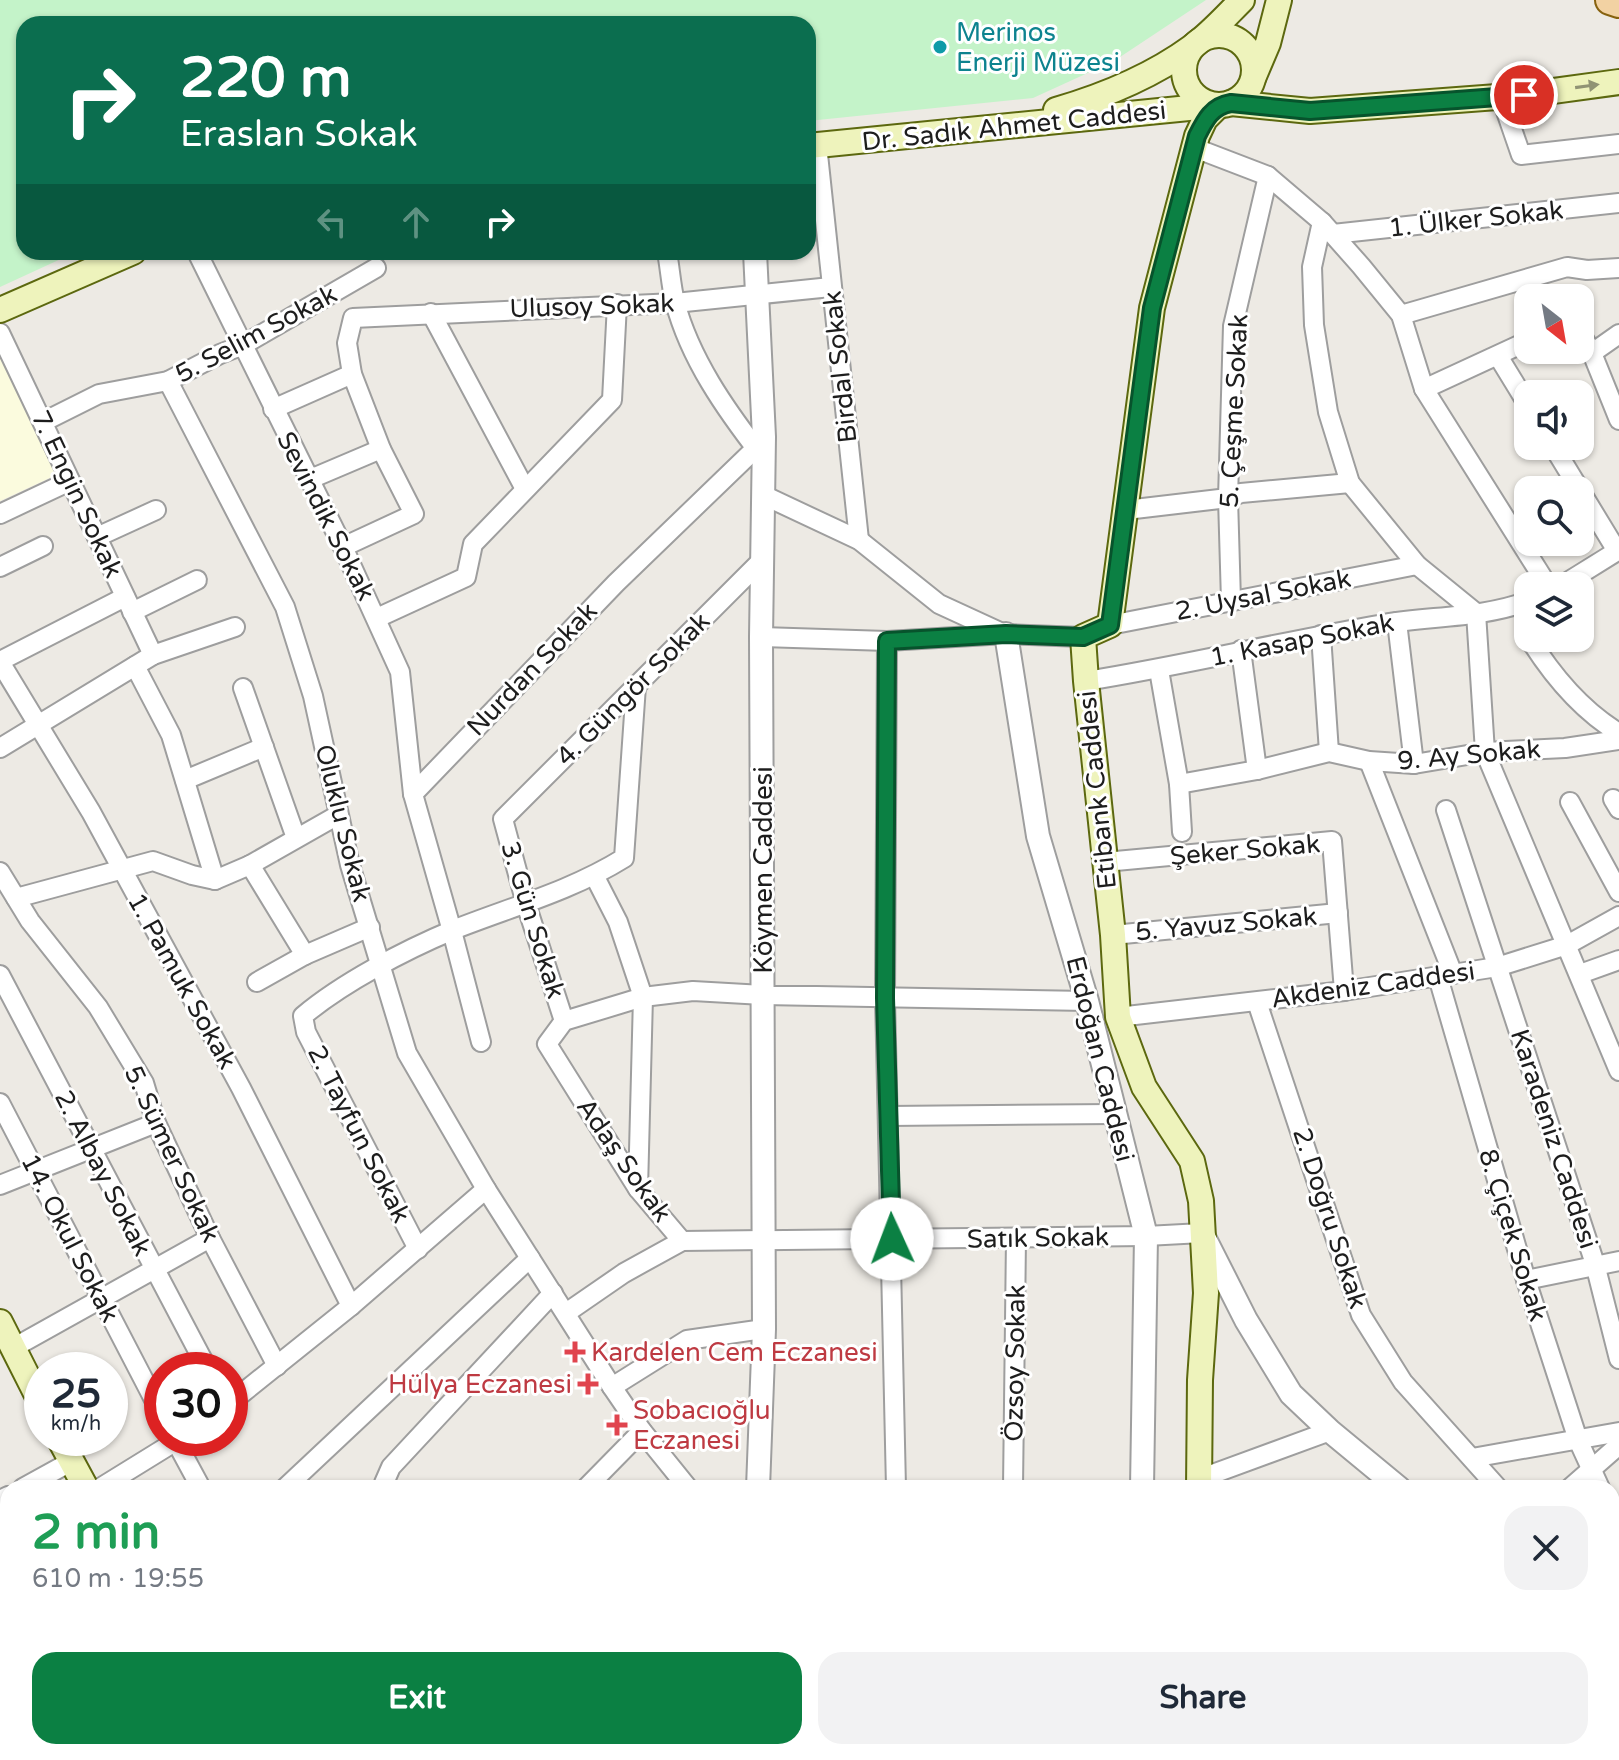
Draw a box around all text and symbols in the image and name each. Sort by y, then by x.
place label: Merinos Enerji Müzesi [956,17,1120,78]
marker: Merinos Enerji Müzesi [931,38,949,56]
text: 220 m [180,45,351,112]
icon: right [48,48,152,152]
pin [1490,61,1558,129]
icon: arrive [1502,73,1546,117]
one-way arrow [1575,79,1600,92]
street label: Dr. Sadık Ahmet Caddesi [860,95,1168,157]
text: Eraslan Sokak [180,113,418,156]
street label: 1. Ülker Sokak [1387,194,1565,244]
icon: left [310,200,354,244]
icon: ahead [394,200,438,244]
icon: right [478,200,522,244]
street label: 5. Selim Sokak [170,278,342,390]
north arrow [1514,284,1594,364]
map controls [1514,284,1594,652]
street label: Ulusoy Sokak [509,288,675,324]
street label: Birdal Sokak [817,289,863,445]
street label: 5. Çeşme Sokak [1213,313,1255,509]
button: sound [1514,380,1594,460]
street label: 7. Engin Sokak [25,406,129,582]
street label: Sevindik Sokak [270,427,382,605]
button: search [1514,476,1594,556]
street label: 2. Uysal Sokak [1173,563,1353,627]
button: layers [1514,572,1594,652]
street label: Nurdan Sokak [460,596,604,742]
street label: 4. Güngör Sokak [550,606,716,772]
street label: 1. Kasap Sokak [1207,607,1397,673]
street label: Etibank Caddesi [1071,689,1123,891]
street label: 9. Ay Sokak [1396,733,1542,777]
street label: Oluklu Sokak [308,741,378,905]
street label: Köymen Caddesi [748,766,779,974]
street label: Şeker Sokak [1169,828,1321,872]
street label: 3. Gün Sokak [494,838,572,1002]
street label: 1. Pamuk Sokak [121,888,243,1074]
street label: 5. Yavuz Sokak [1134,901,1318,947]
street label: Erdoğan Caddesi [1059,953,1141,1165]
street label: Akdeniz Caddesi [1269,955,1477,1015]
street label: Karadeniz Caddesi [1504,1025,1604,1253]
street label: 2. Tayfun Sokak [301,1040,417,1228]
street label: 5. Sümer Sokak [118,1061,226,1247]
street label: 2. Albay Sokak [48,1085,158,1261]
street label: Adaş Sokak [570,1092,678,1228]
street label: 2. Doğru Sokak [1286,1124,1374,1312]
street label: 8. Çiçek Sokak [1472,1145,1554,1325]
street label: 14. Okul Sokak [14,1149,126,1327]
position arrow [850,1197,934,1281]
street label: Satık Sokak [967,1221,1109,1255]
street label: Özsoy Sokak [998,1284,1032,1442]
place label: Kardelen Cem Eczanesi [591,1337,878,1368]
marker: Kardelen Cem Eczanesi [566,1343,584,1361]
speed limit sign: 30 [144,1352,248,1456]
place label: Hülya Eczanesi [388,1369,572,1400]
text: 25 [51,1370,101,1418]
marker: Hülya Eczanesi [579,1375,597,1393]
place label: Sobacıoğlu Eczanesi [633,1395,771,1456]
text: km/h [51,1412,101,1436]
marker: Sobacıoğlu Eczanesi [608,1416,626,1434]
text: 2 min [32,1504,160,1562]
button: close [1504,1506,1588,1590]
text: 610 m · 19:55 [32,1563,204,1594]
button: Exit [32,1652,802,1744]
button: Share [818,1652,1588,1744]

